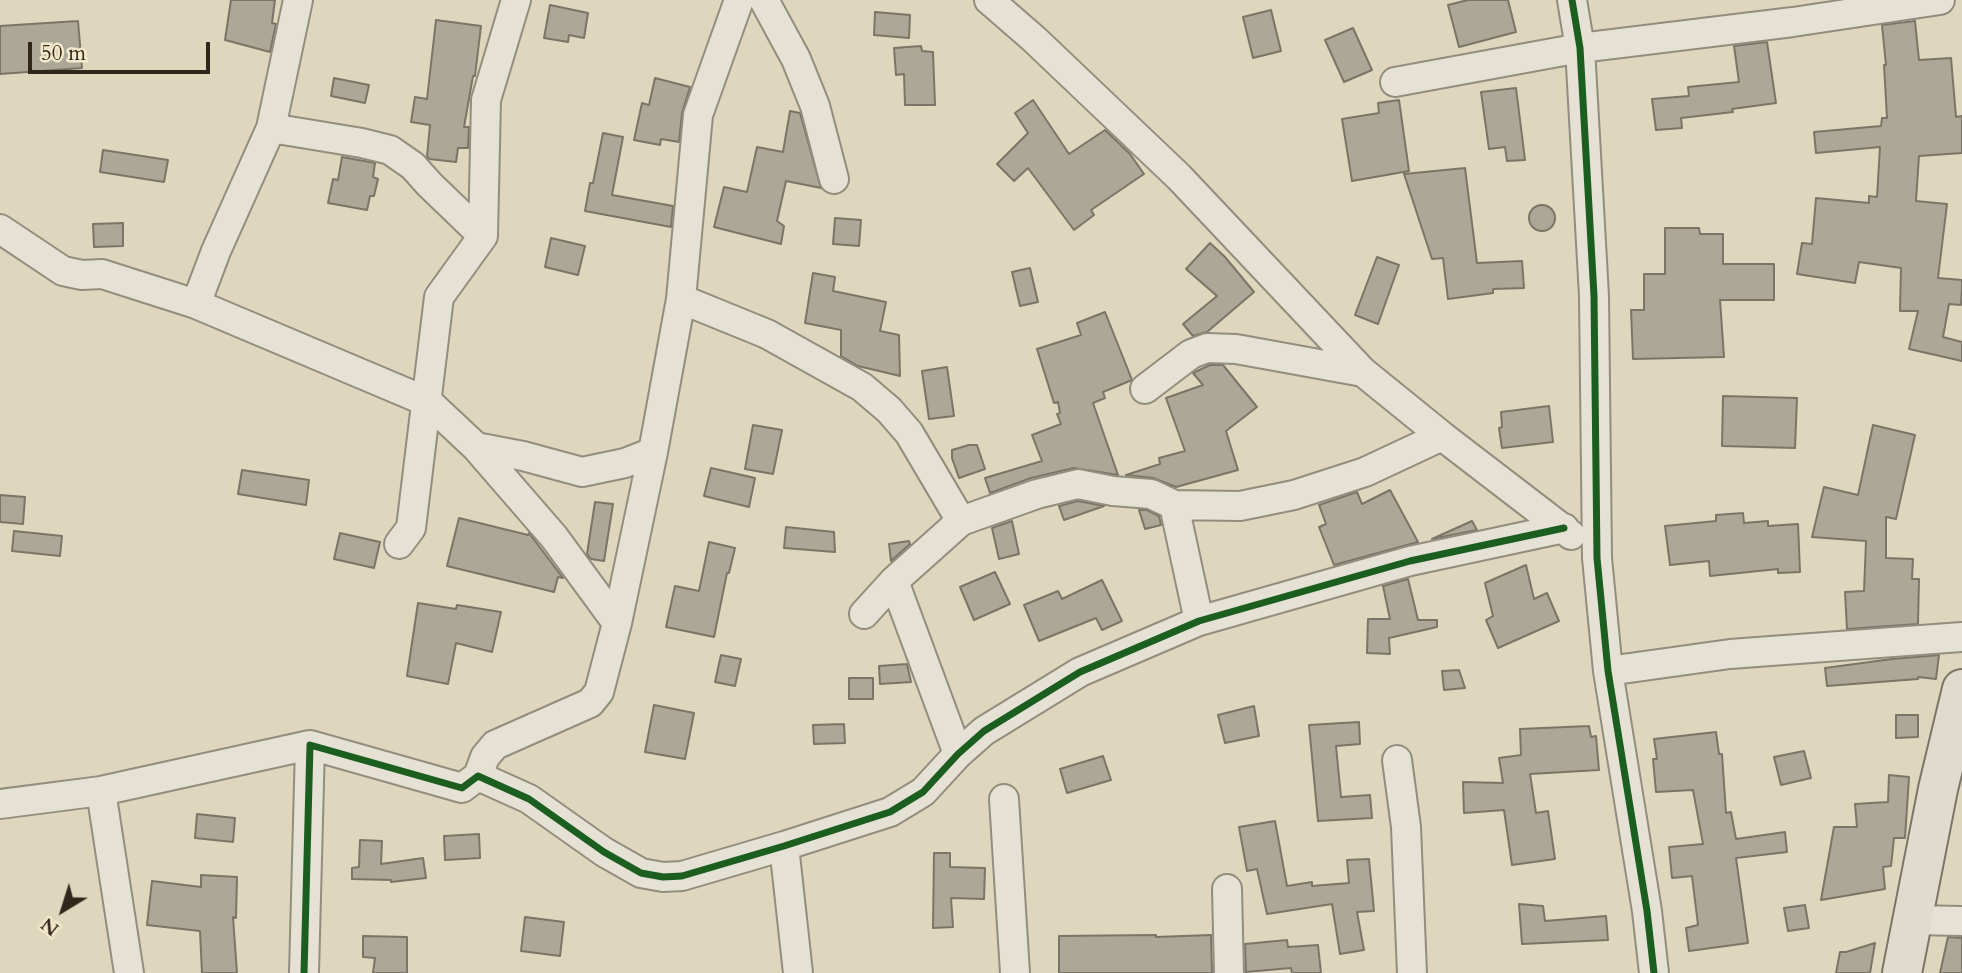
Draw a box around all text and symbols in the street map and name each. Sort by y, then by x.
scale bar [32,28,214,72]
text: 50 m [41,39,86,68]
north arrow [28,875,98,945]
text: N [36,911,65,942]

